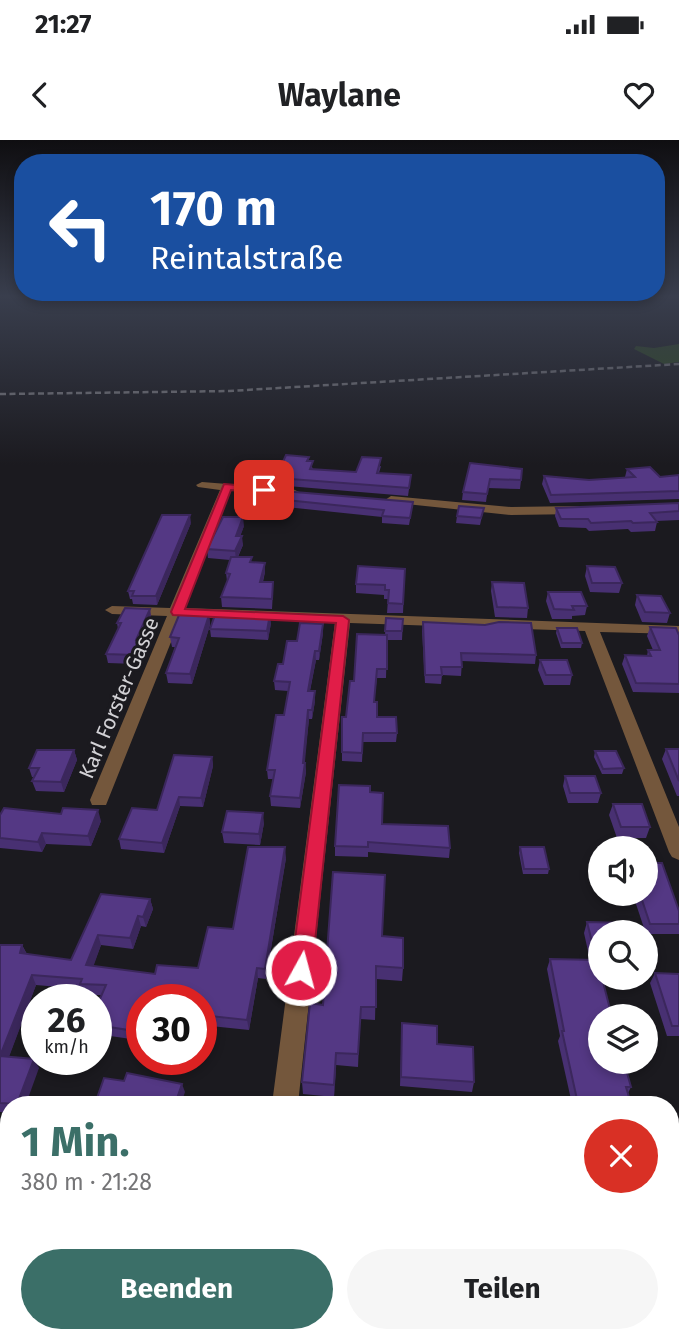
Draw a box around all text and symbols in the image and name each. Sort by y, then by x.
text: 21:27 [35,9,92,40]
icon: back [21,76,59,114]
text: Waylane [278,76,401,114]
icon: heart [620,76,658,114]
text: 170 m [150,179,277,238]
icon: left [35,182,126,273]
text: Reintalstraße [150,239,343,277]
pin [234,460,294,520]
icon: arrive [245,471,283,509]
street label: Karl Forster-Gasse [73,613,165,783]
map controls [588,836,658,1074]
button: sound [588,836,658,906]
button: search [588,920,658,990]
position arrow [264,933,338,1007]
speed limit sign: 30 [126,984,217,1075]
text: 26 [48,999,85,1041]
button: layers [588,1004,658,1074]
text: km/h [44,1036,89,1058]
text: 1 Min. [21,1117,130,1167]
button: close [584,1119,658,1193]
text: 380 m · 21:28 [21,1168,152,1196]
button: Beenden [21,1249,333,1329]
button: Teilen [347,1249,658,1329]

